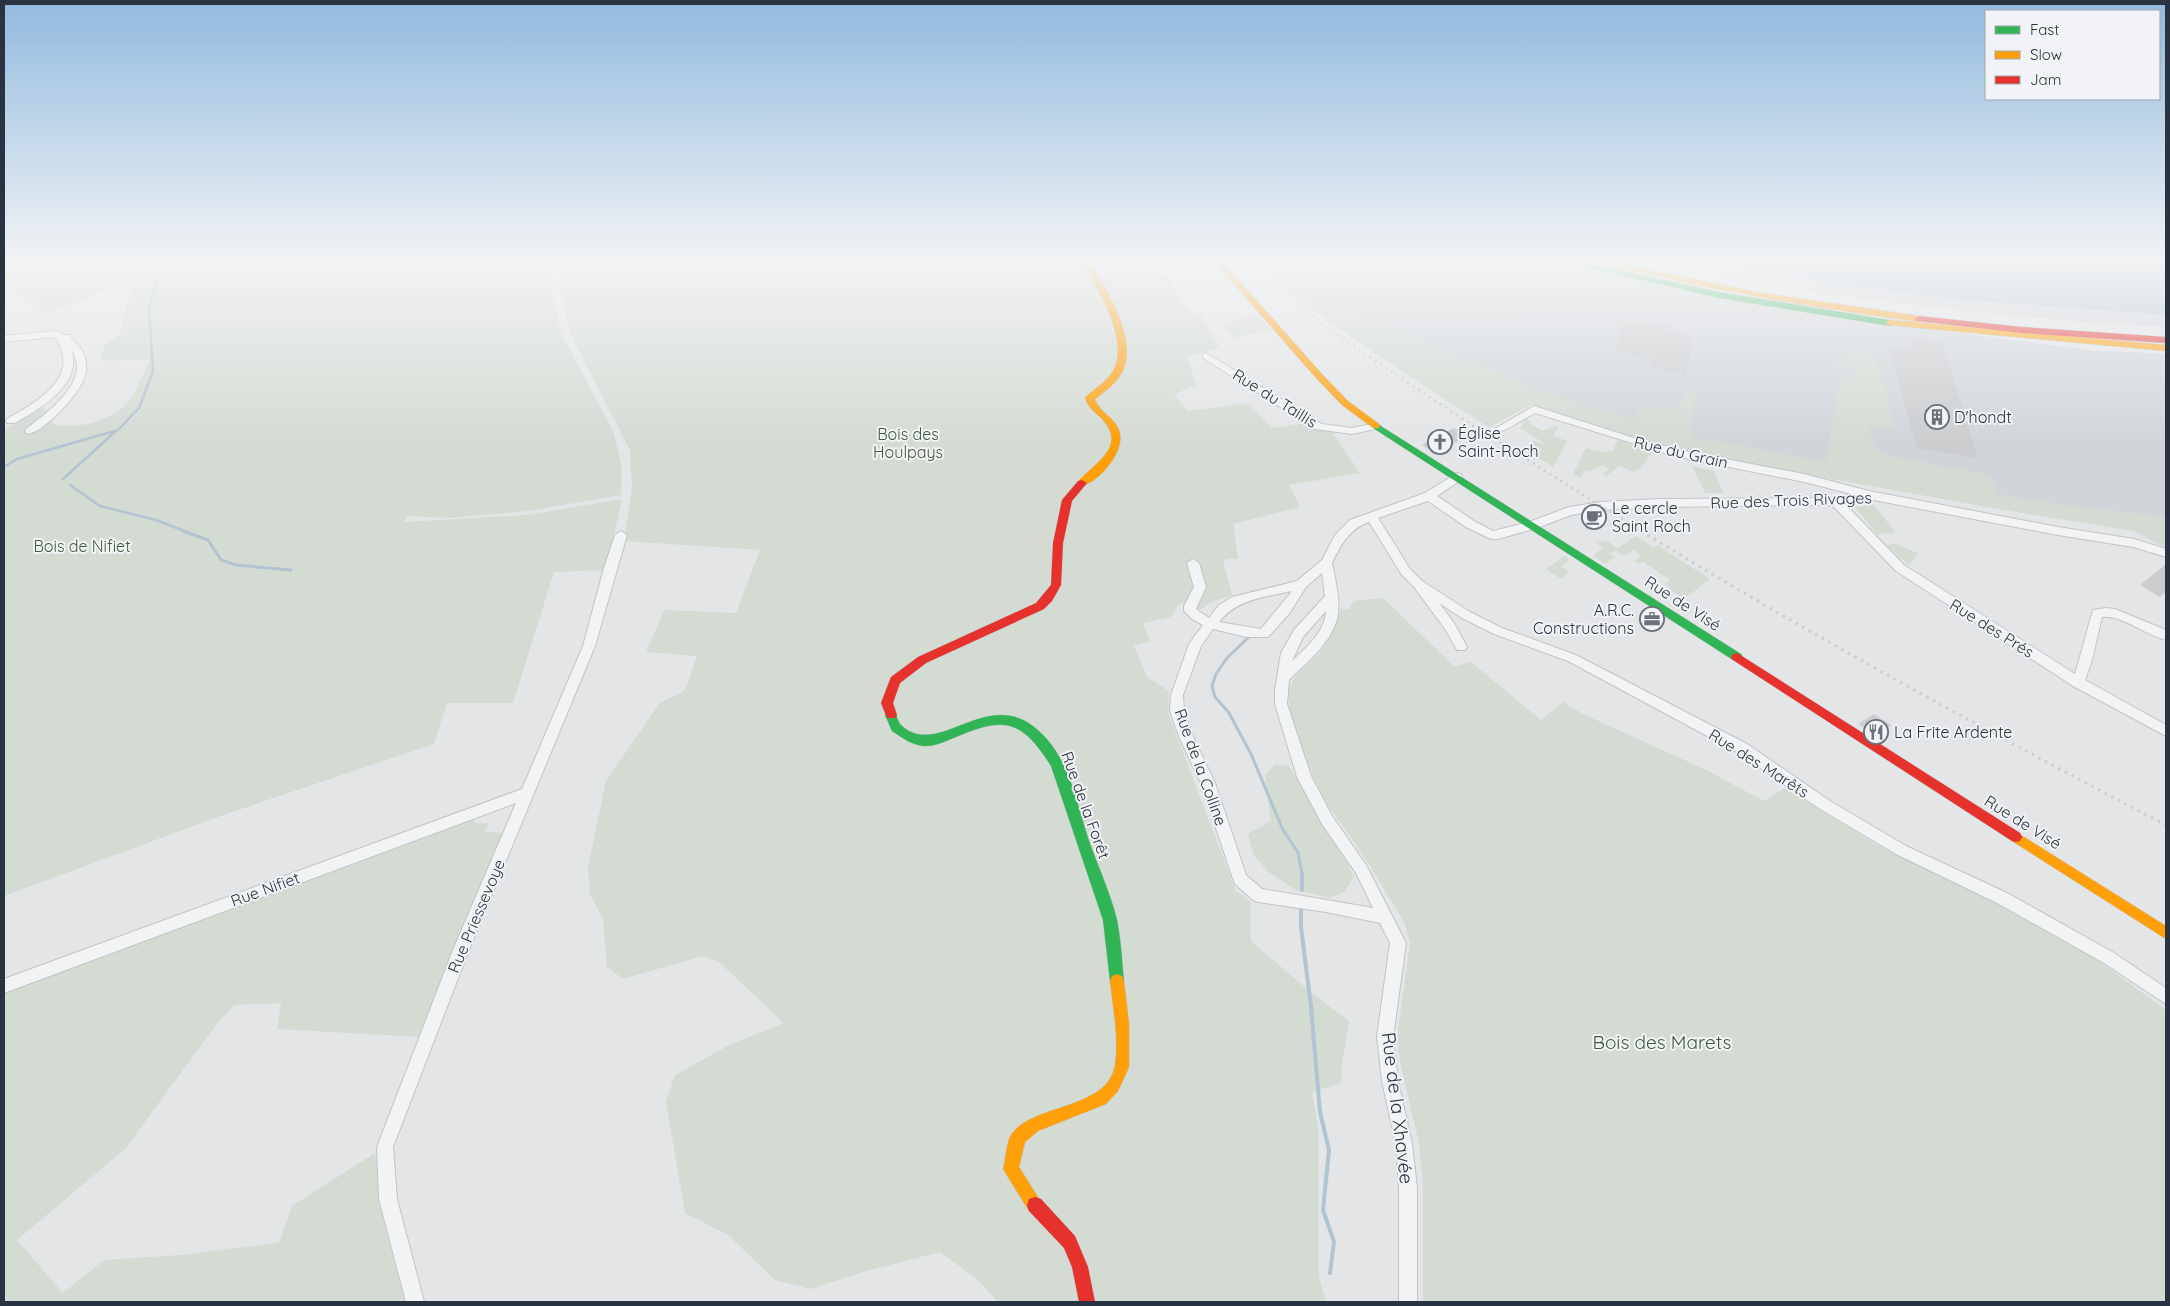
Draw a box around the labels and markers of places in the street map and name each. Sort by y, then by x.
building icon: D'hondt [1924,404,1950,430]
place label: D'hondt [1954,407,2012,427]
place label: Église Saint-Roch [1458,423,1539,461]
church icon: Église Saint-Roch [1427,429,1453,455]
place label: Le cercle Saint Roch [1612,498,1691,536]
cafe icon: Le cercle Saint Roch [1581,504,1607,530]
place label: A.R.C. Constructions [1533,600,1634,638]
office icon: A.R.C. Constructions [1639,606,1665,632]
restaurant icon: La Frite Ardente [1863,719,1889,745]
place label: La Frite Ardente [1894,722,2012,742]

